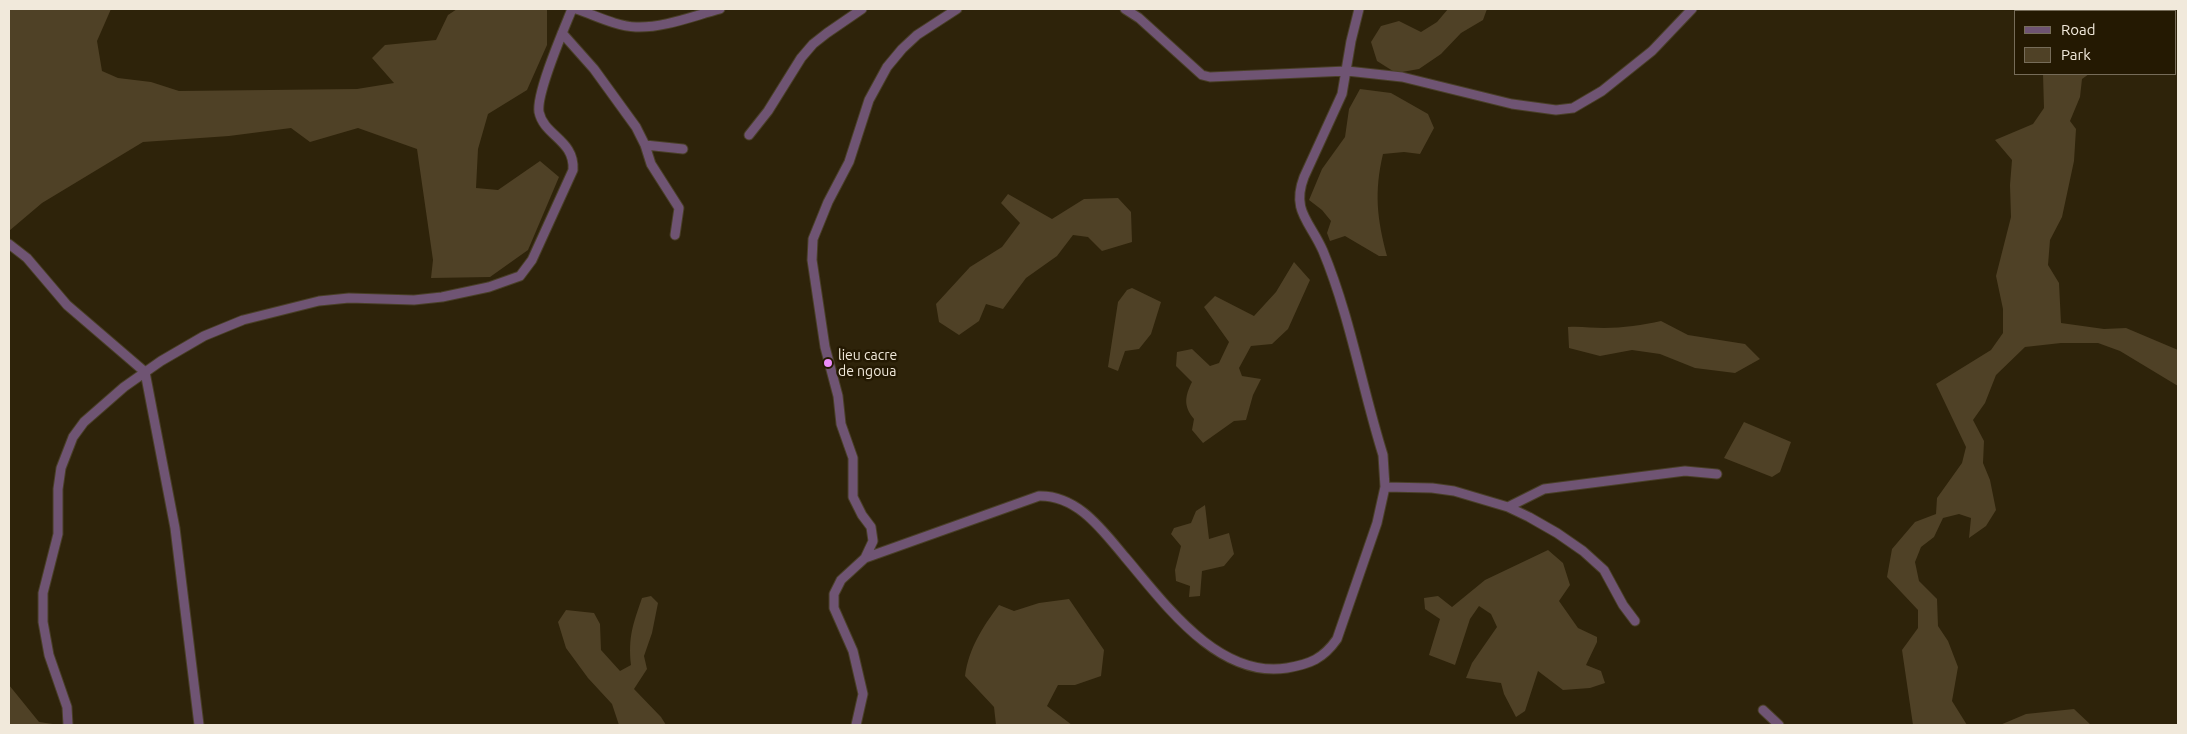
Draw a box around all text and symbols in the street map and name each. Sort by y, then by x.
legend [2014,10,2177,75]
text: Road [2061,21,2096,38]
text: Park [2061,46,2091,63]
place label: lieu cacre de ngoua [838,347,897,380]
marker: lieu cacre de ngoua [822,357,834,369]

